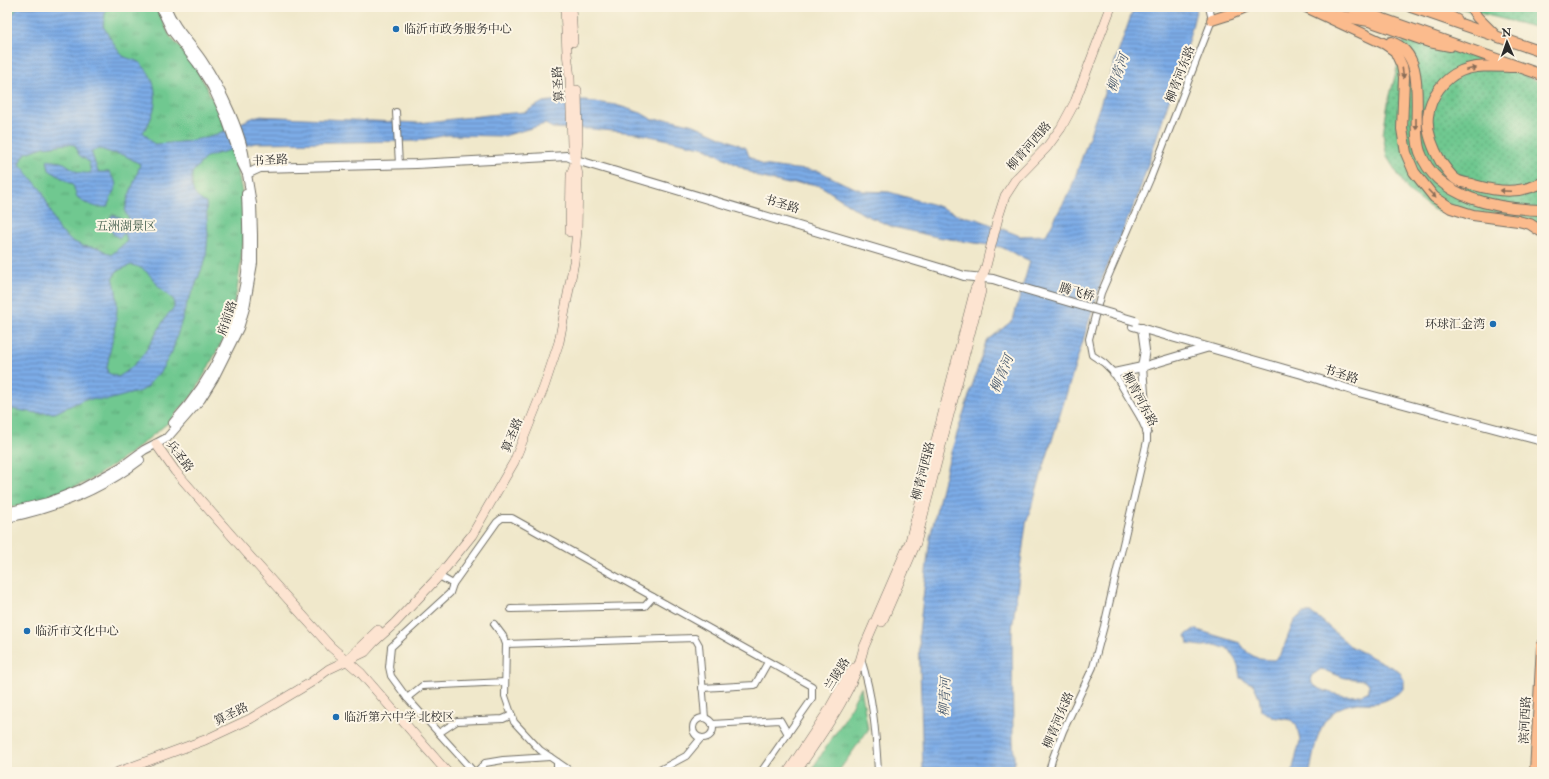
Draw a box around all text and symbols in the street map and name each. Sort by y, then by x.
place label: 临沂市政务服务中心 [404,22,512,36]
north arrow [1487,22,1527,62]
marker: 临沂市政务服务中心 [391,24,401,34]
text: N [1502,26,1512,39]
street label: 柳青河东路 [1163,43,1197,105]
water label: 柳青河 [1104,50,1133,94]
one-way arrow [1465,65,1477,71]
street label: 算圣路 [550,66,566,102]
one-way arrow [1400,67,1406,79]
one-way arrow [1413,118,1419,131]
street label: 柳青河西路 [1004,119,1054,173]
street label: 书圣路 [252,152,288,168]
one-way arrow [1499,187,1511,194]
one-way arrow [1428,189,1437,199]
street label: 书圣路 [763,192,801,216]
park label: 五洲湖景区 [96,219,156,233]
street label: 腾飞桥 [1058,280,1096,304]
street label: 府前路 [215,299,239,337]
place label: 环球汇金湾 [1425,317,1485,331]
marker: 环球汇金湾 [1488,319,1498,329]
water label: 柳青河 [987,351,1018,395]
street label: 书圣路 [1322,362,1360,386]
street label: 柳青河东路 [1120,369,1160,429]
street label: 算圣路 [499,416,525,454]
street label: 兵圣路 [164,437,196,475]
street label: 柳青河西路 [909,440,937,502]
place label: 临沂市文化中心 [35,624,119,638]
marker: 临沂市文化中心 [22,626,32,636]
street label: 兰陵路 [822,655,852,693]
water label: 柳青河 [936,675,954,717]
street label: 柳青河东路 [1040,690,1076,750]
street label: 滨河西路 [1517,696,1533,744]
street label: 算圣路 [212,700,250,728]
place label: 临沂第六中学 北校区 [344,710,455,724]
marker: 临沂第六中学 北校区 [331,712,341,722]

